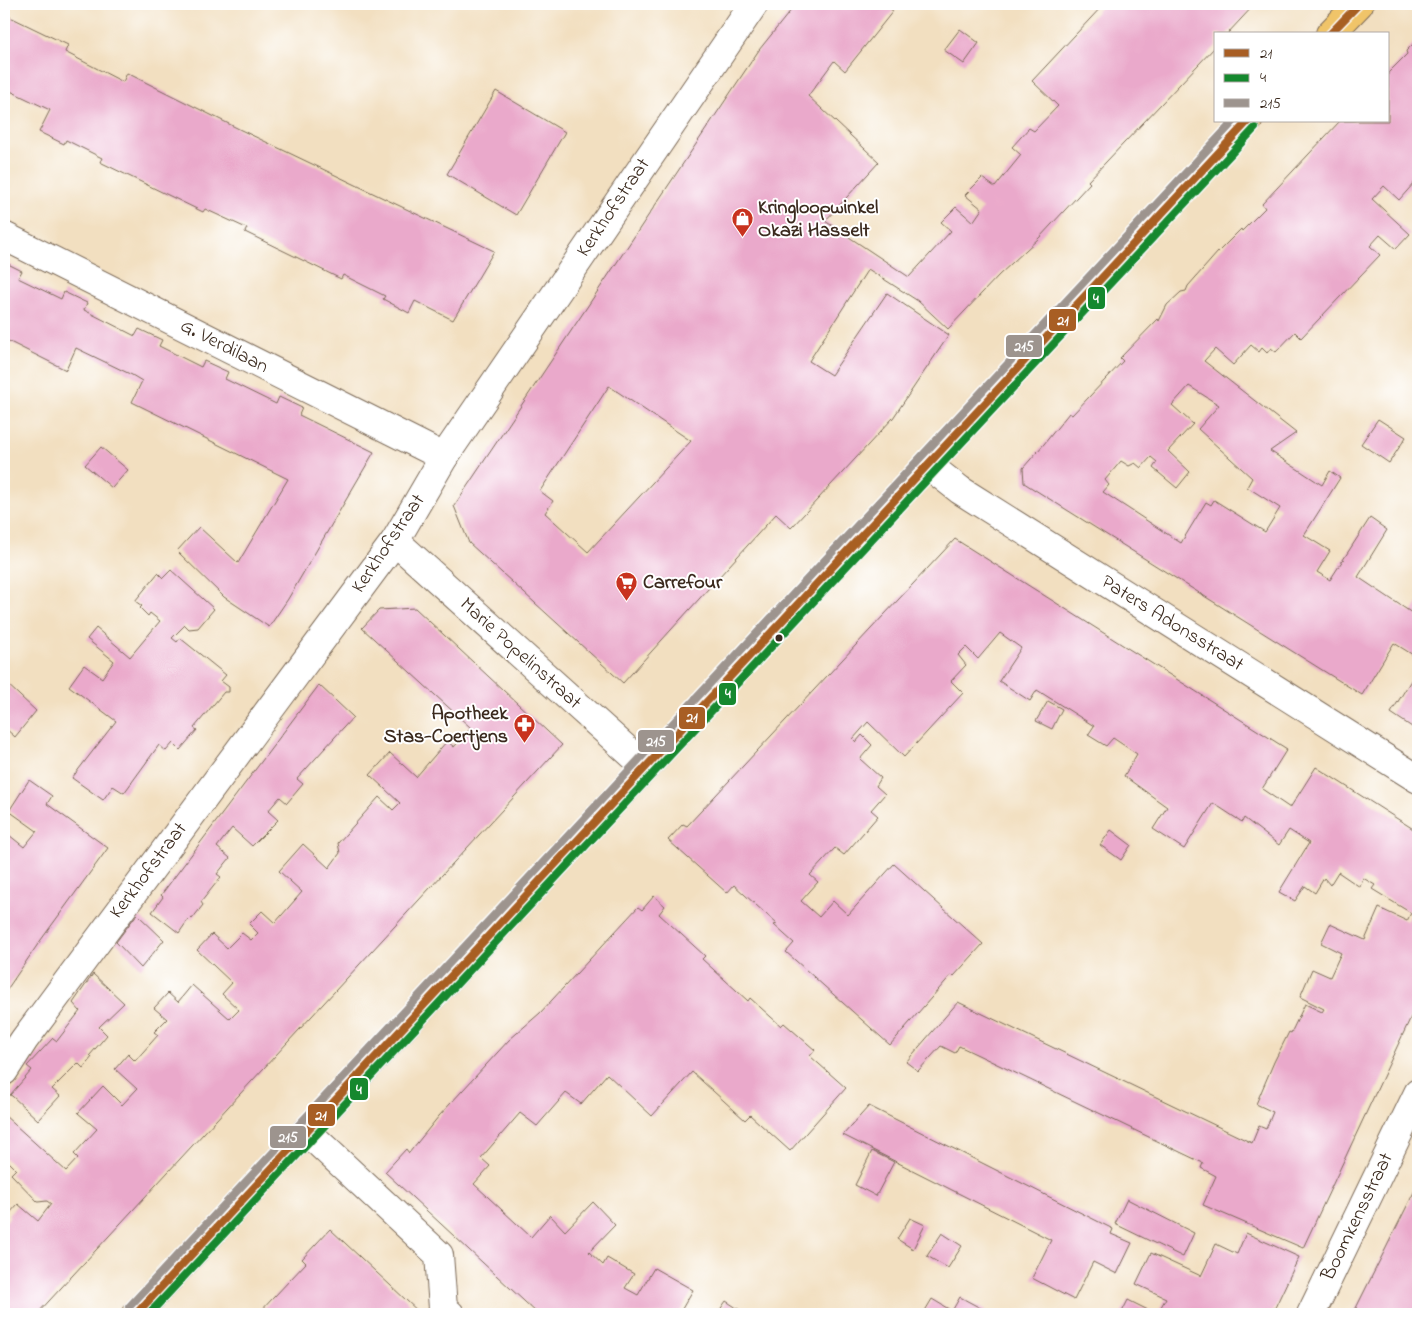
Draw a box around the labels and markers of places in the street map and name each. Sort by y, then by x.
place label: Kringloopwinkel Okazi Hasselt [758,194,878,246]
shop icon: Kringloopwinkel Okazi Hasselt [730,207,754,238]
place label: Carrefour [643,569,723,598]
supermarket icon: Carrefour [615,571,639,602]
unlabelled marker [774,633,784,643]
place label: Apotheek Stas-Coertjens [384,700,509,752]
pharmacy icon: Apotheek Stas-Coertjens [512,713,536,744]

